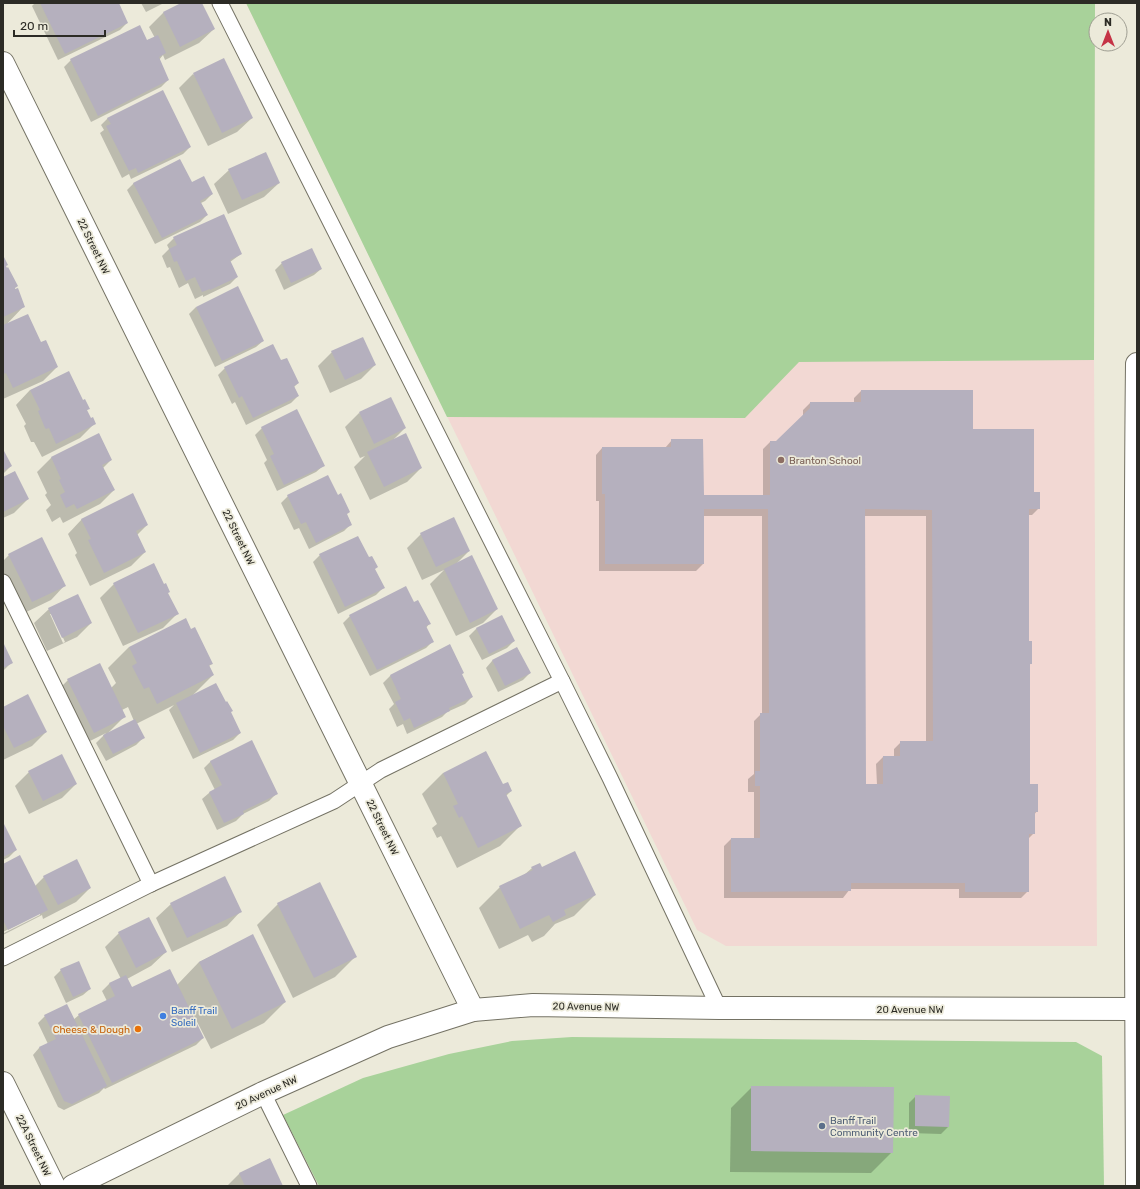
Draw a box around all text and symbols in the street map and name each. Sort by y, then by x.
scale bar [14,12,105,38]
north arrow [1088,12,1128,52]
text: N [1104,16,1112,29]
text: 20 m [20,19,48,33]
street label: 22 Street NW [74,217,112,276]
marker: Branton School [776,455,786,465]
place label: Branton School [789,455,861,467]
street label: 22 Street NW [219,508,257,567]
street label: 22 Street NW [363,798,401,857]
street label: 20 Avenue NW [552,1000,620,1014]
street label: 20 Avenue NW [877,1004,943,1016]
place label: Banff Trail Soleil [171,1005,217,1029]
marker: Banff Trail Soleil [158,1011,168,1021]
place label: Cheese & Dough [53,1024,130,1036]
marker: Cheese & Dough [133,1024,143,1034]
street label: 20 Avenue NW [234,1073,299,1112]
street label: 22A Street NW [13,1113,53,1178]
place label: Banff Trail Community Centre [830,1115,918,1139]
marker: Banff Trail Community Centre [817,1121,827,1131]

